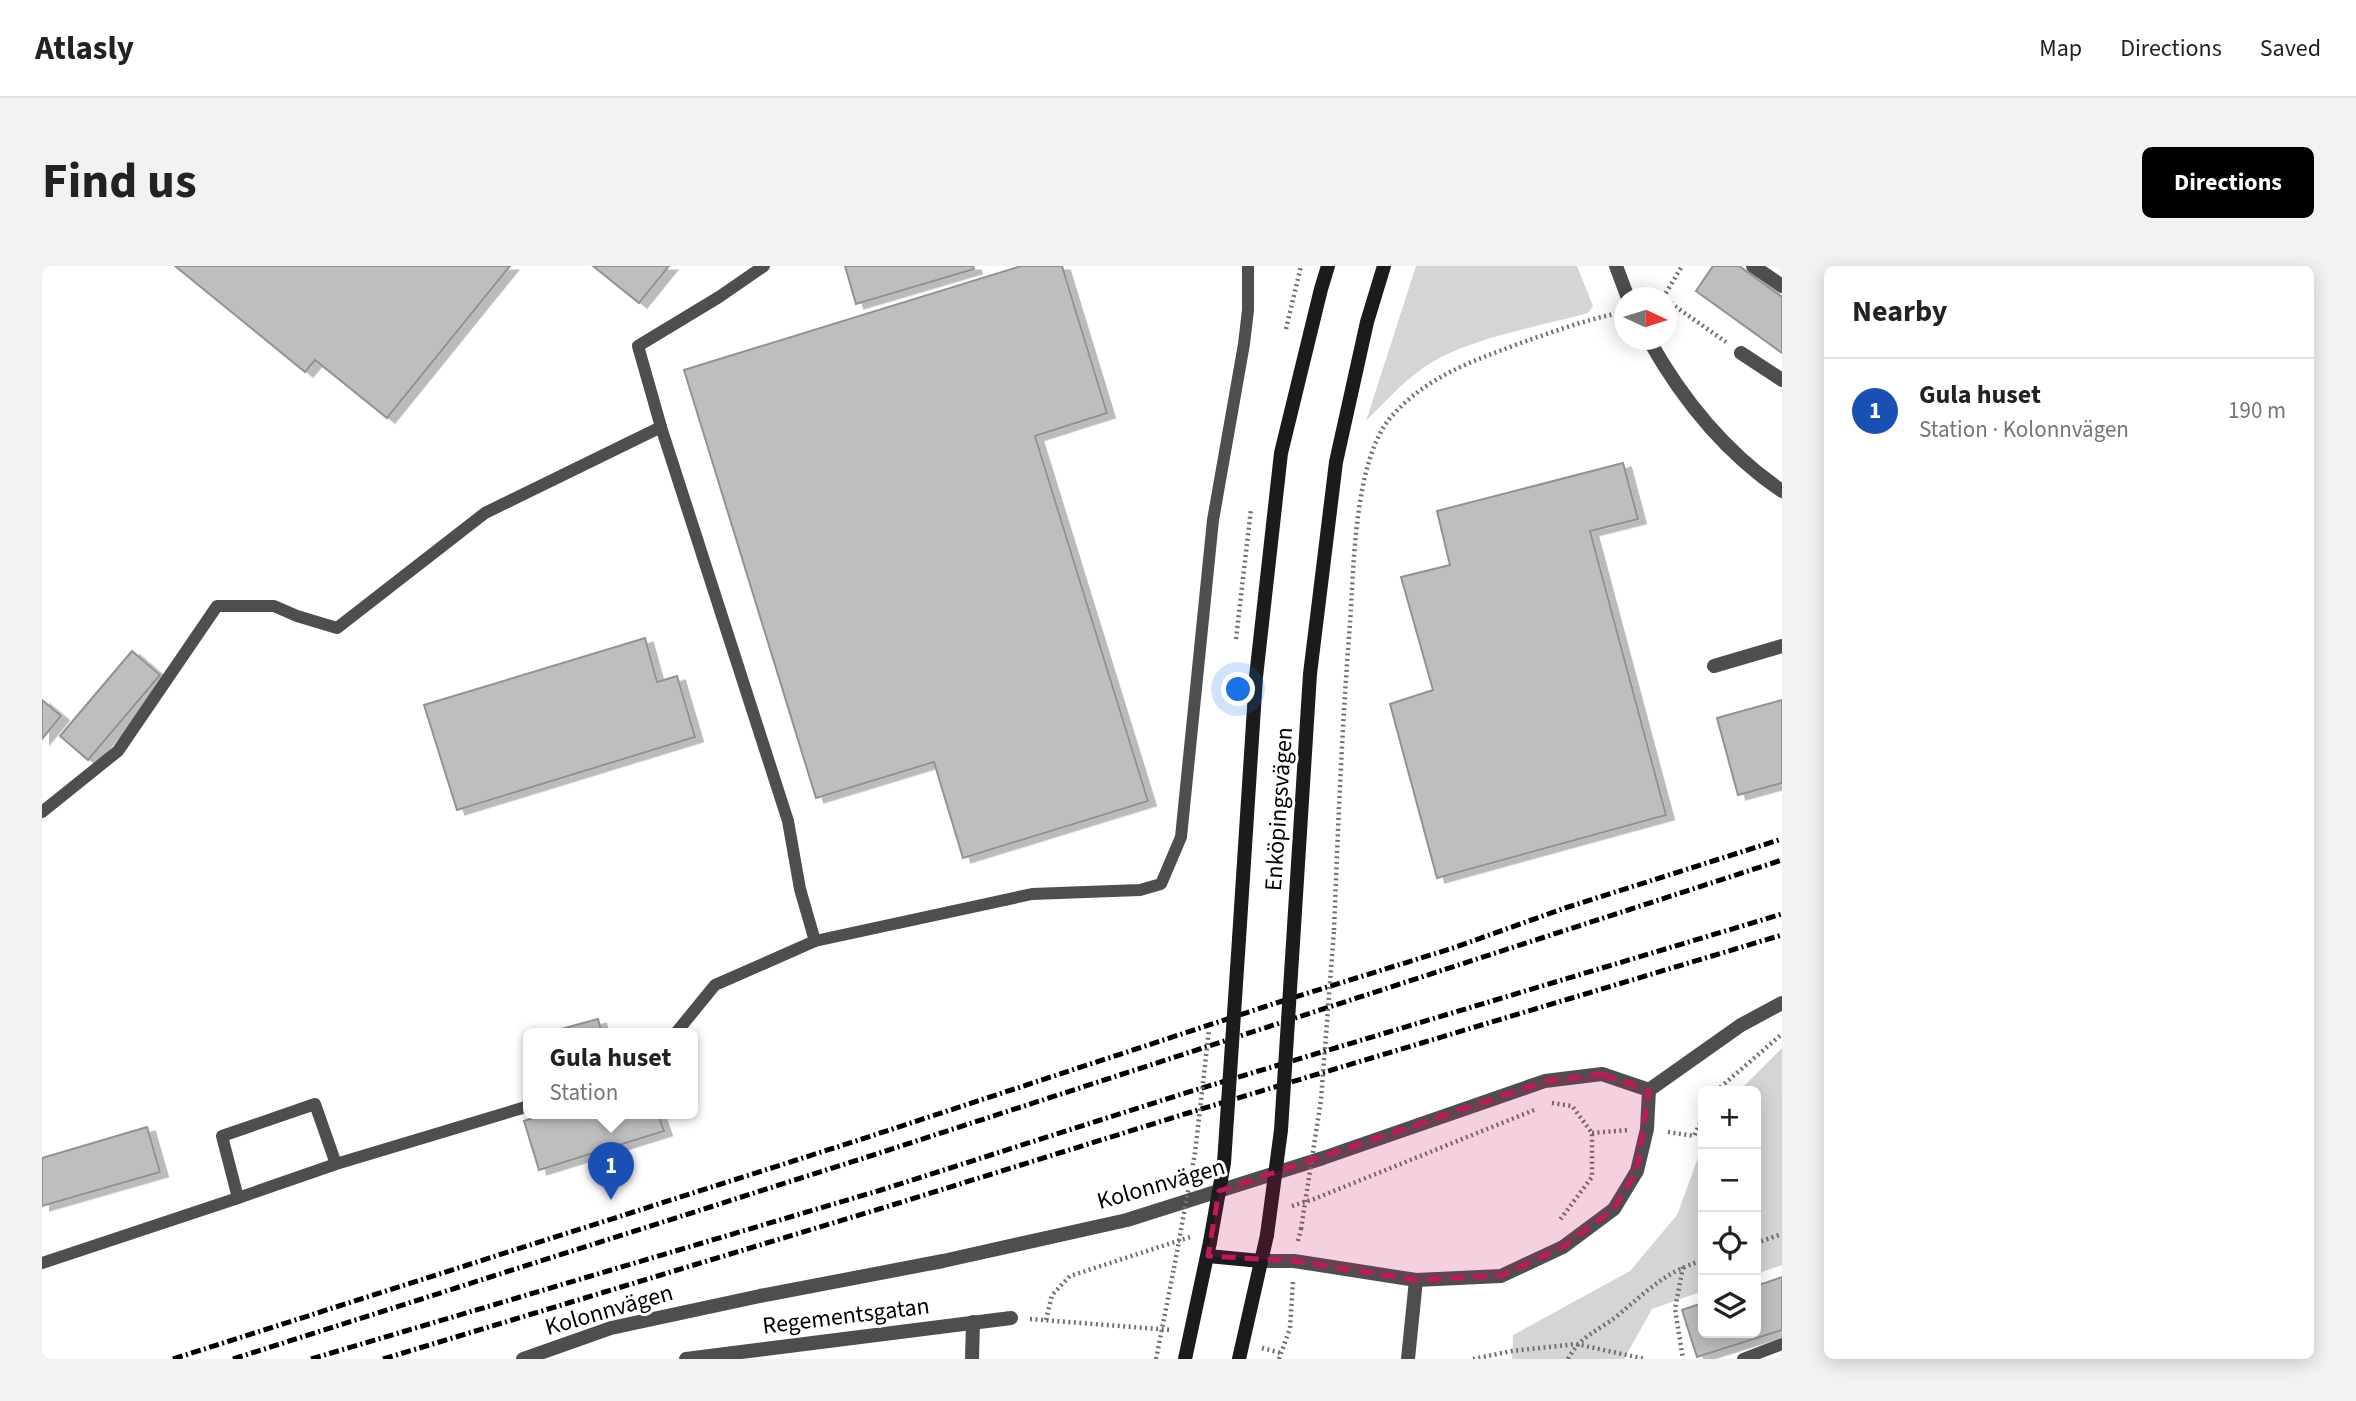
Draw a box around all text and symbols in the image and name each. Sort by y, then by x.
text: Atlasly [35,25,134,72]
text: Map [2039,31,2082,66]
text: Directions [2120,31,2222,66]
text: Saved [2260,31,2321,66]
text: Find us [42,147,197,217]
button: Directions [2142,147,2314,218]
north arrow [1614,287,1677,350]
text: Nearby [1852,290,1947,333]
text: Gula huset [1919,376,2041,413]
text: 1 [1869,394,1881,427]
text: 190 m [2228,394,2286,427]
text: Station · Kolonnvägen [1919,413,2129,446]
your location [1221,672,1255,706]
street label: Enköpingsvägen [1256,726,1302,892]
popup [523,1028,698,1119]
text: Gula huset [550,1039,672,1076]
text: Station [550,1076,618,1109]
map controls [1698,1086,1761,1338]
button: + [1698,1086,1761,1149]
pin: 1 [588,1142,634,1200]
street label: Kolonnvägen [1093,1149,1229,1219]
button: − [1698,1149,1761,1212]
button: locate [1698,1212,1761,1275]
street label: Kolonnvägen [541,1275,677,1345]
button: layers [1698,1275,1761,1338]
street label: Regementsgatan [761,1288,931,1344]

